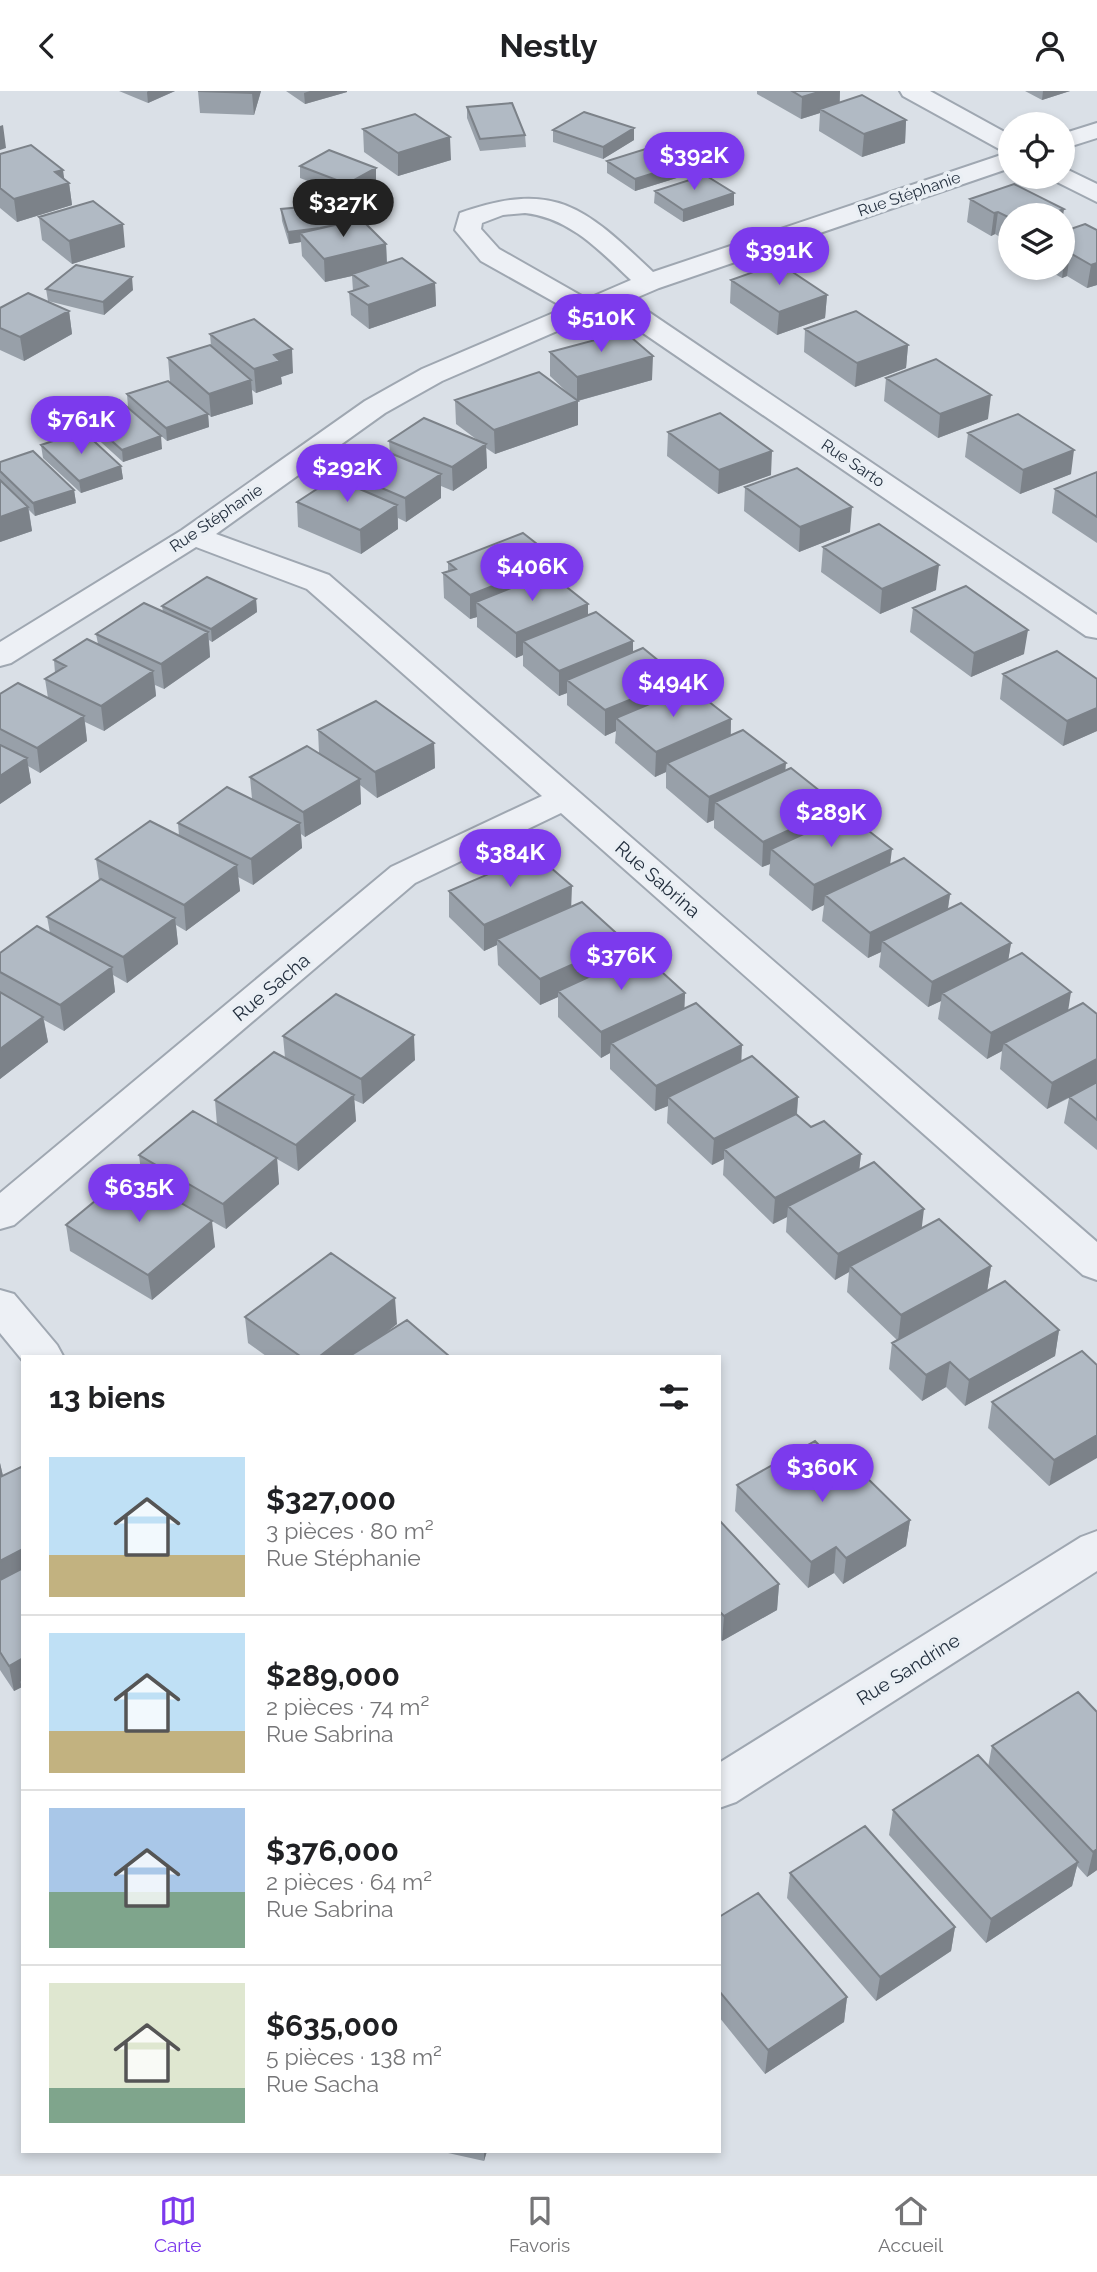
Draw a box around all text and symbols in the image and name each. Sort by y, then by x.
icon: back [28,27,66,65]
text: Nestly [499,27,598,64]
icon: person [1031,27,1069,65]
map controls [998,112,1075,280]
button: locate [998,112,1075,189]
pin: $392K [645,133,743,192]
text: $392K [659,141,729,168]
street label: Rue Stéphanie [855,167,963,221]
pin: $327K [294,179,392,239]
text: $327K [309,188,377,215]
button: layers [998,203,1075,280]
pin: $391K [730,227,828,287]
text: $391K [745,236,813,263]
pin: $510K [552,295,650,354]
text: $510K [567,303,635,330]
pin: $761K [32,397,130,456]
text: $761K [47,405,115,432]
street label: Rue Sarto [818,435,888,491]
pin: $292K [298,445,396,504]
text: $292K [312,453,382,480]
street label: Rue Stéphanie [166,480,266,556]
pin: $406K [483,543,581,603]
text: $406K [496,552,568,579]
pin: $494K [624,659,722,719]
text: $494K [638,668,708,695]
pin: $289K [782,789,880,849]
text: $289K [796,798,866,825]
pin: $384K [461,829,559,889]
street label: Rue Sabrina [611,836,705,922]
text: $384K [475,838,545,865]
pin: $376K [572,933,670,992]
text: $376K [586,941,656,968]
street label: Rue Sacha [228,949,314,1025]
pin: $635K [90,1165,188,1224]
text: $635K [104,1173,174,1200]
icon: filters [655,1378,693,1416]
text: 13 biens [49,1380,165,1415]
pin: $360K [773,1445,871,1504]
text: $360K [787,1453,857,1480]
text: $327,000 [266,1482,396,1517]
icon: home [105,1485,189,1569]
text: 3 pièces · 80 m² [266,1517,434,1544]
text: Rue Stéphanie [266,1544,421,1571]
street label: Rue Sandrine [852,1629,964,1709]
text: $289,000 [266,1658,400,1693]
icon: home [105,1661,189,1745]
text: 2 pièces · 74 m² [266,1693,429,1720]
text: Rue Sabrina [266,1720,394,1747]
text: $376,000 [266,1833,399,1868]
icon: home [105,1836,189,1920]
text: 2 pièces · 64 m² [266,1868,432,1895]
text: Rue Sabrina [266,1895,394,1922]
text: $635,000 [266,2008,399,2043]
icon: home [105,2011,189,2095]
text: 5 pièces · 138 m² [266,2043,442,2070]
text: Rue Sacha [266,2070,379,2097]
tab: Carte [154,2192,201,2256]
tab: Favoris [509,2192,570,2256]
tab: Accueil [878,2192,943,2256]

